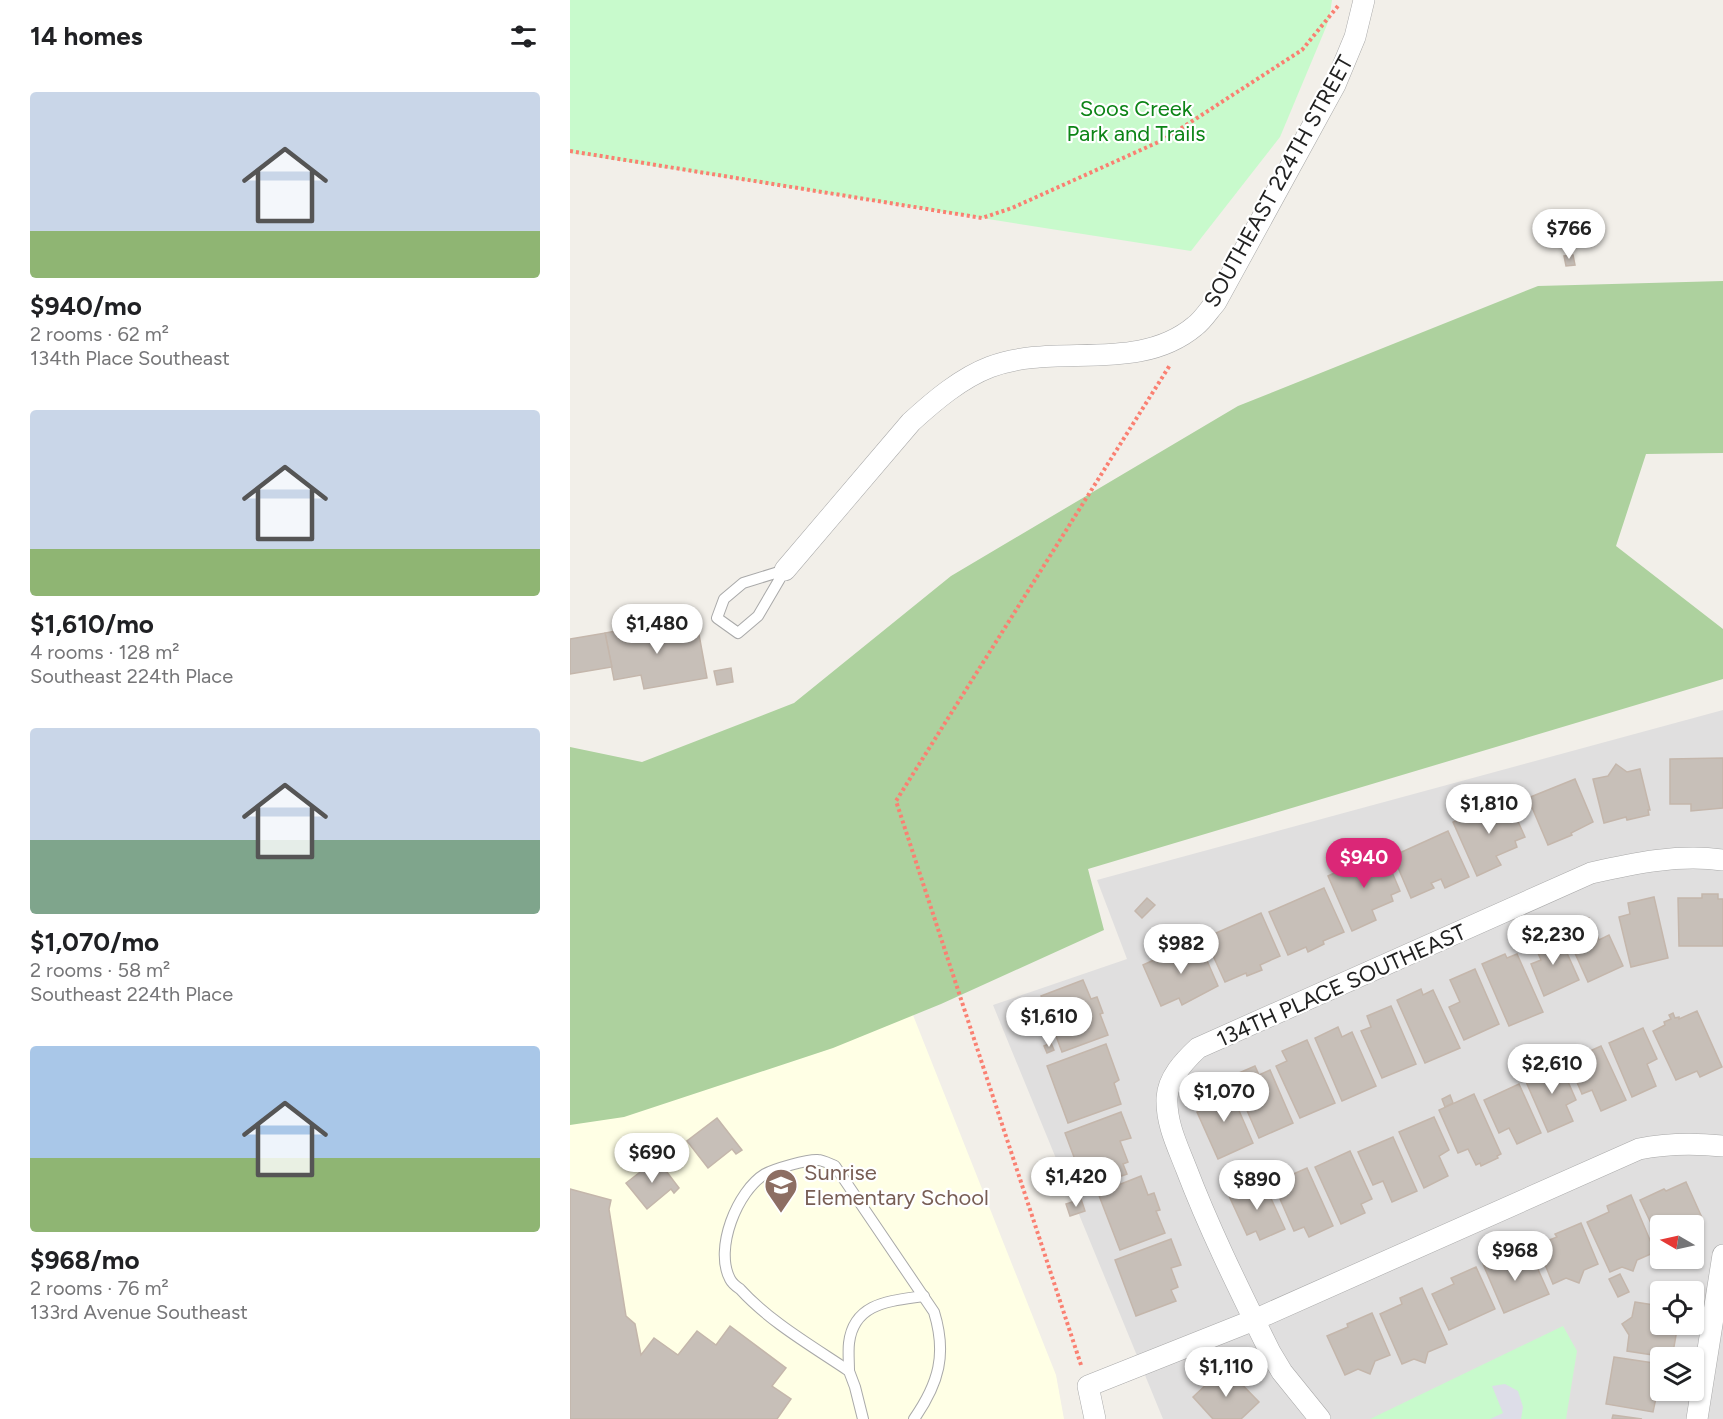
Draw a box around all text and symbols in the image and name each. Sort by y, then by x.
text: 14 homes [30,20,143,52]
icon: filters [507,20,540,53]
street label: SOUTHEAST 224TH STREET [1198,51,1359,312]
park label: Soos Creek Park and Trails [1066,95,1206,147]
icon: home [231,131,339,239]
pin: $766 [1533,209,1605,260]
text: $766 [1546,216,1592,240]
text: $940/mo [30,290,142,322]
text: 2 rooms · 62 m² [30,322,169,346]
text: 134th Place Southeast [30,346,230,370]
icon: home [231,449,339,557]
pin: $1,480 [608,604,706,655]
text: $1,610/mo [30,608,154,640]
text: $1,480 [626,611,688,635]
text: 4 rooms · 128 m² [30,640,180,664]
text: Southeast 224th Place [30,664,233,688]
icon: home [231,767,339,875]
pin: $1,810 [1440,784,1538,835]
text: $1,810 [1460,791,1518,815]
pin: $940 [1328,838,1400,889]
text: $940 [1340,845,1388,869]
pin: $2,230 [1504,915,1602,966]
street label: 134TH PLACE SOUTHEAST [1212,918,1470,1053]
text: $2,230 [1521,922,1585,946]
pin: $982 [1145,924,1217,975]
text: $1,070/mo [30,926,159,958]
text: $982 [1158,931,1204,955]
text: 2 rooms · 58 m² [30,958,170,982]
text: Southeast 224th Place [30,982,233,1006]
pin: $1,610 [1000,997,1098,1048]
text: $1,610 [1020,1004,1078,1028]
pin: $2,610 [1503,1044,1601,1095]
text: $2,610 [1522,1051,1582,1075]
pin: $1,070 [1175,1072,1273,1123]
text: $1,070 [1193,1079,1255,1103]
icon: home [231,1085,339,1193]
pin: $690 [616,1133,688,1184]
text: $690 [628,1140,676,1164]
pin: $1,420 [1027,1157,1125,1208]
place label: Sunrise Elementary School [804,1159,989,1211]
pin: $890 [1221,1160,1293,1211]
text: $1,420 [1045,1164,1107,1188]
school or university icon: Sunrise Elementary School [763,1167,799,1214]
text: $890 [1233,1167,1281,1191]
north arrow [1650,1215,1704,1269]
map controls [1650,1215,1704,1401]
pin: $968 [1479,1231,1551,1282]
text: $968 [1492,1238,1538,1262]
text: $968/mo [30,1244,140,1276]
text: 2 rooms · 76 m² [30,1276,169,1300]
button: locate [1650,1281,1704,1335]
text: 133rd Avenue Southeast [30,1300,248,1324]
pin: $1,110 [1177,1347,1275,1398]
button: layers [1650,1347,1704,1401]
text: $1,110 [1199,1354,1253,1378]

